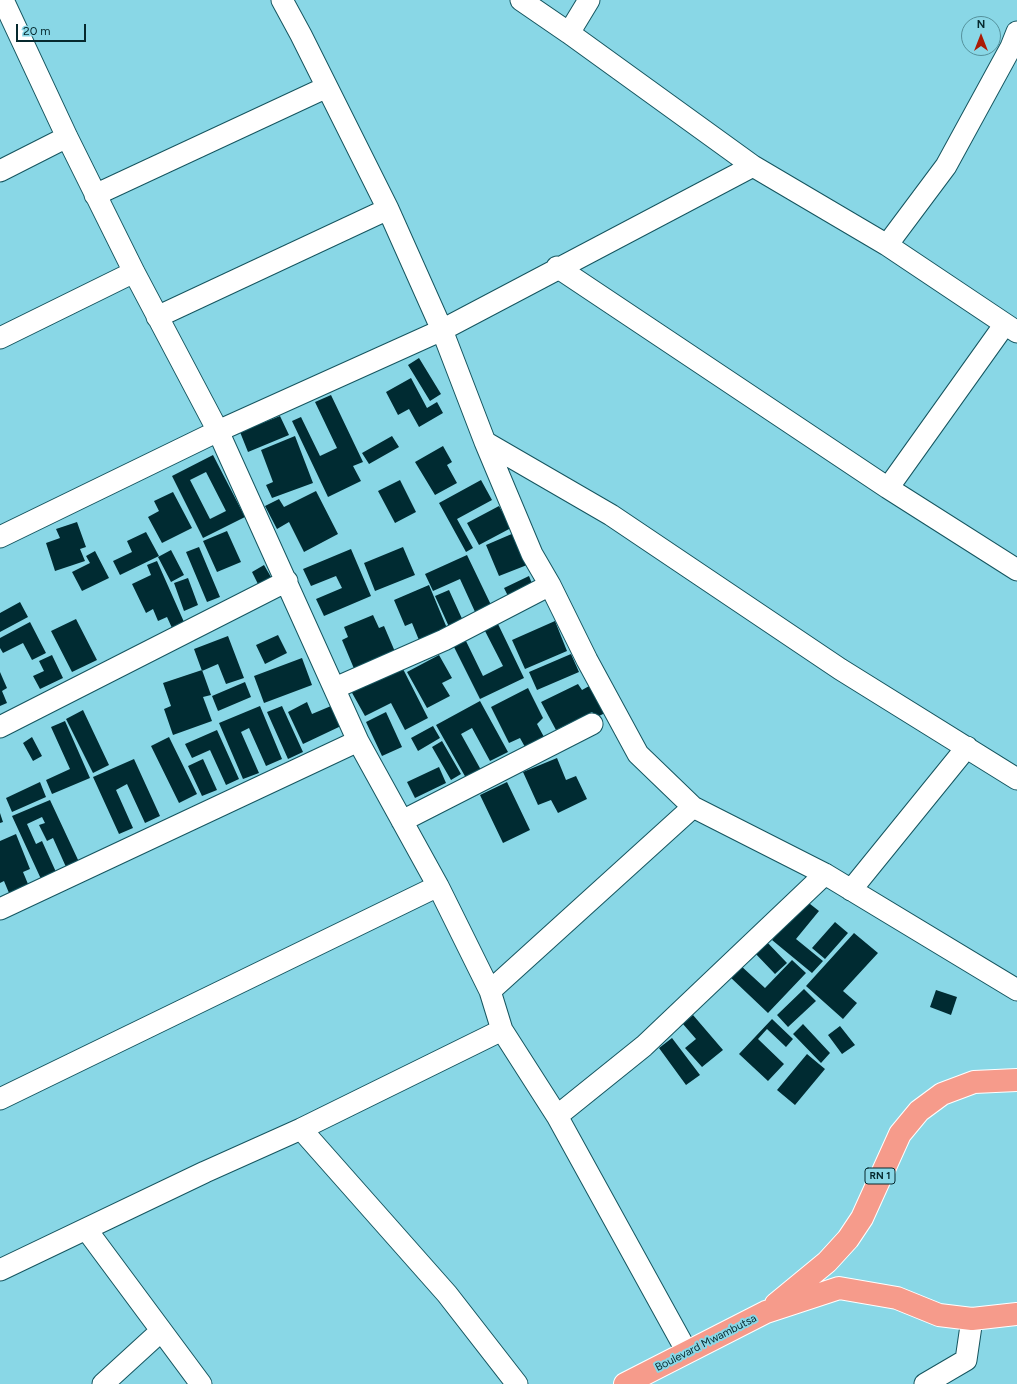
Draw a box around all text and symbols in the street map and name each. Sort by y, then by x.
scale bar [18,16,88,42]
north arrow [961,16,1001,56]
text: N [977,18,985,31]
text: 20 m [23,24,51,38]
road number: RN 1 [865,1168,895,1184]
street label: Boulevard Mwambutsa [653,1312,759,1374]

